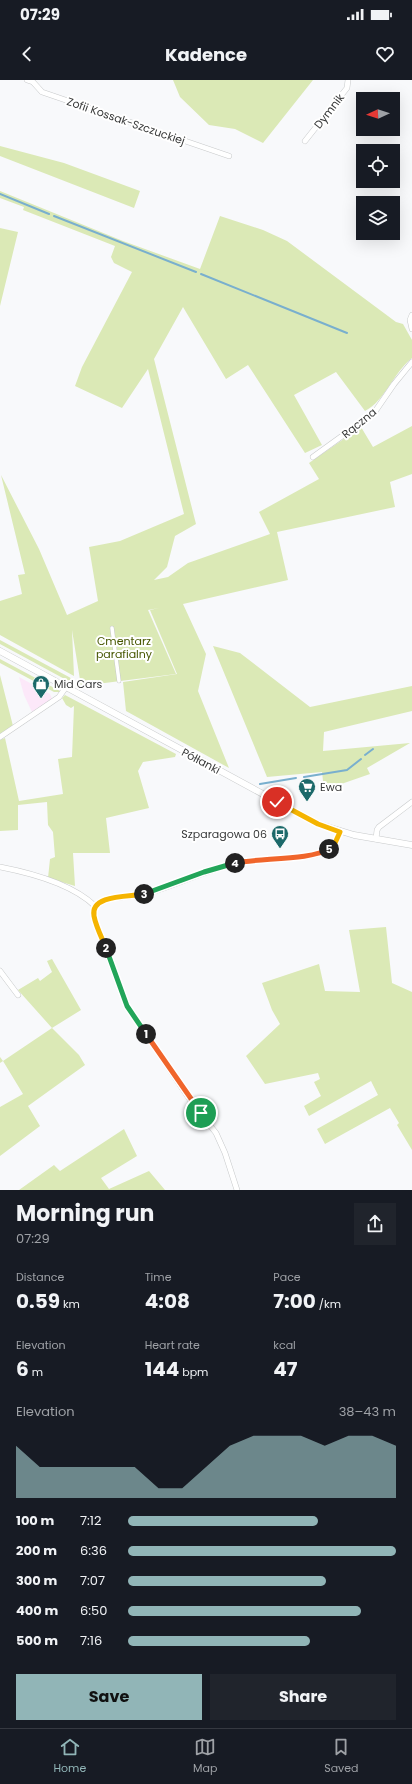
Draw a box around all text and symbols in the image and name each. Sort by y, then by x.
text: 07:29 [20,4,60,25]
text: Kadence [165,42,247,67]
icon: back [16,43,38,65]
icon: heart [374,43,396,65]
street label: Dymnik [310,90,348,132]
north arrow [356,92,400,136]
map controls [356,92,400,240]
street label: Zofii Kossak-Szczuckiej [65,93,187,149]
button: locate [356,144,400,188]
button: layers [356,196,400,240]
street label: Rączna [338,404,380,442]
park label: Cmentarz parafialny [96,633,153,662]
shop icon: Mid Cars [31,674,51,699]
place label: Mid Cars [54,676,103,692]
street label: Półłanki [179,744,223,778]
supermarket icon: Ewa [297,777,317,802]
place label: Ewa [320,779,342,795]
pin [260,785,294,819]
icon: check [266,791,288,813]
bus stop icon: Szparagowa 06 [270,824,290,849]
place label: Szparagowa 06 [181,826,267,842]
pin: 5 [319,839,339,859]
text: 5 [325,841,333,857]
pin: 4 [225,853,245,873]
text: 4 [231,855,239,871]
pin: 3 [134,884,154,904]
text: 3 [141,886,147,902]
pin: 2 [96,938,116,958]
text: 2 [103,940,109,956]
pin: 1 [136,1024,156,1044]
text: 1 [144,1026,148,1042]
pin [184,1096,218,1130]
icon: arrive [190,1102,212,1124]
text: Morning run [16,1198,154,1229]
button: share [354,1203,396,1245]
text: 07:29 [16,1229,50,1248]
text: Distance [16,1269,64,1285]
text: Time [145,1269,171,1285]
text: Pace [273,1269,301,1285]
text: 0.59 [16,1287,60,1315]
text: 4:08 [145,1287,190,1315]
text: 7:00 [273,1287,316,1315]
text: km [60,1296,80,1312]
text: /km [316,1296,341,1312]
text: Elevation [16,1337,66,1353]
text: Heart rate [145,1337,200,1353]
text: kcal [273,1337,296,1353]
text: 6 [16,1355,29,1383]
text: 144 [145,1355,179,1383]
text: 47 [273,1355,298,1383]
text: m [29,1364,43,1380]
text: bpm [179,1364,208,1380]
text: Elevation [16,1402,75,1421]
text: 38–43 m [339,1402,396,1421]
text: 100 m [16,1511,54,1530]
text: 7:12 [80,1511,102,1530]
text: 200 m [16,1541,57,1560]
text: 6:36 [80,1541,107,1560]
text: 300 m [16,1571,57,1590]
text: 7:07 [80,1571,105,1590]
text: 400 m [16,1601,58,1620]
text: 6:50 [80,1601,107,1620]
text: 500 m [16,1631,58,1650]
text: 7:16 [80,1631,102,1650]
button: Save [16,1674,202,1720]
button: Share [210,1674,396,1720]
tab: Home [53,1736,86,1777]
tab: Map [193,1736,217,1777]
tab: Saved [324,1736,359,1777]

